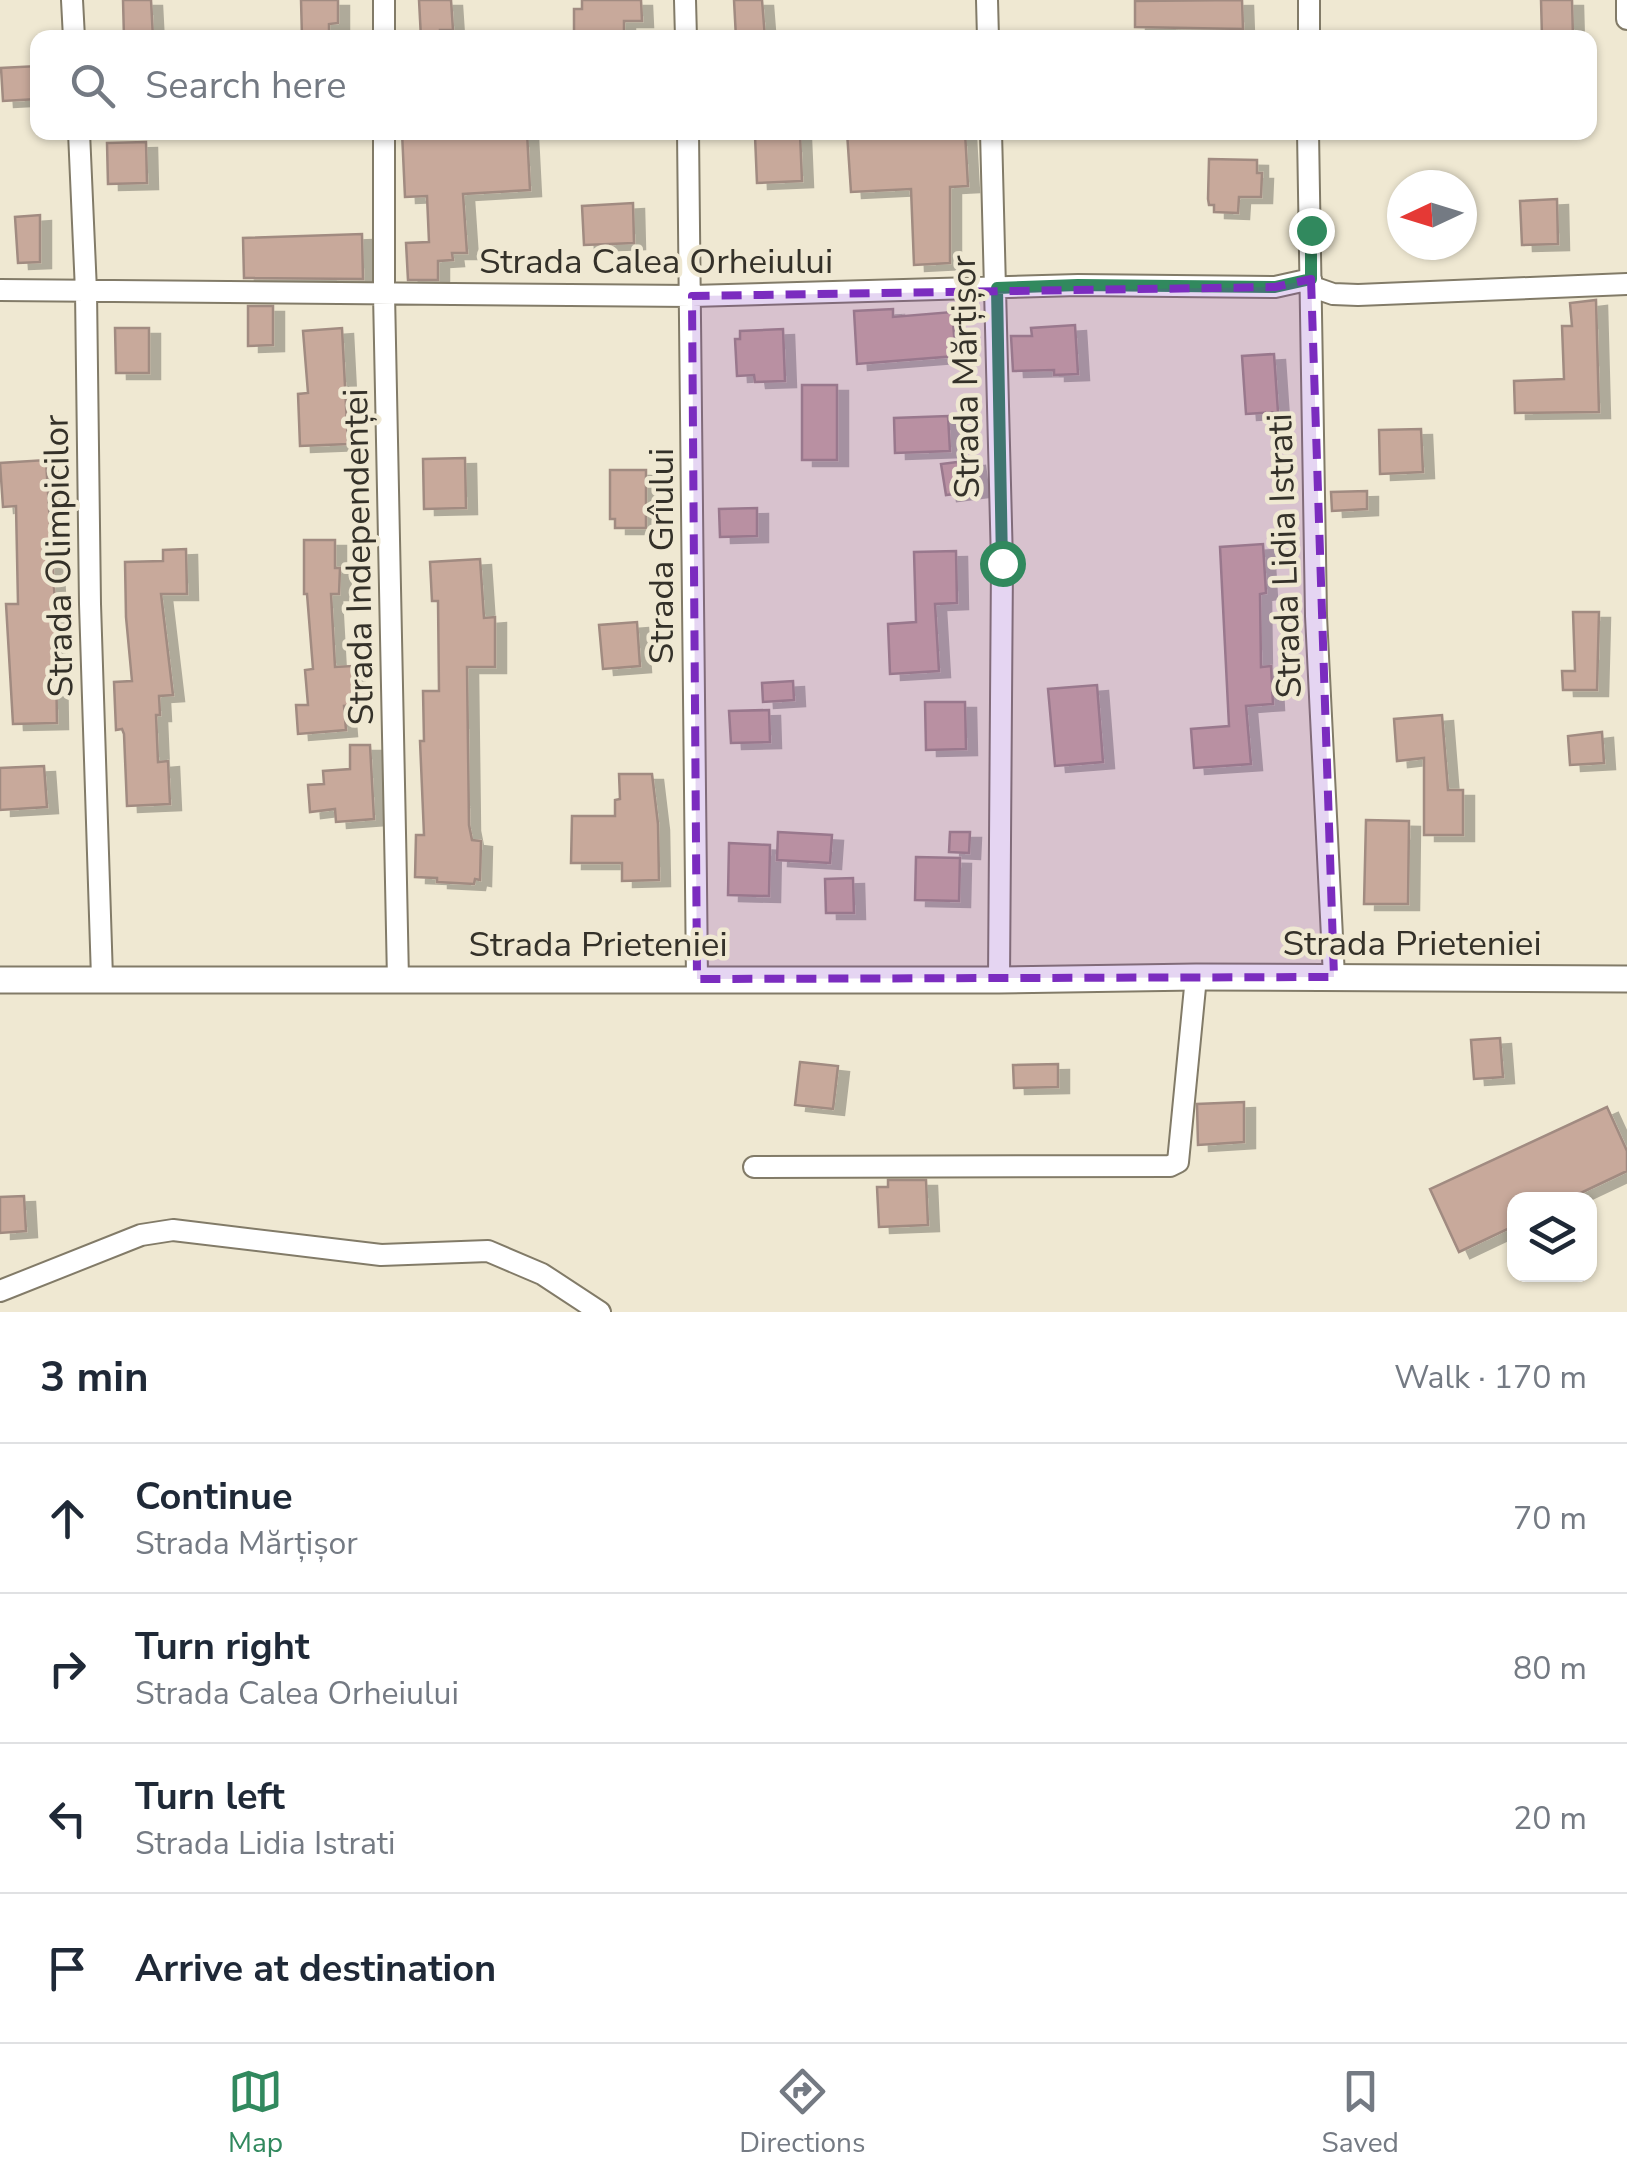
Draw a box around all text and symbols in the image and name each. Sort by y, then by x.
search box [30,30,1597,140]
icon: search [65,58,120,113]
text: Search here [145,60,346,111]
north arrow [1387,170,1477,260]
route end [1289,208,1335,254]
street label: Strada Calea Orheiului [479,238,833,285]
street label: Strada Mărțișor [940,254,991,499]
street label: Strada Independenței [332,388,385,726]
street label: Strada Lidia Istrati [1256,413,1313,699]
street label: Strada Olimpicilor [33,414,84,698]
street label: Strada Grîului [638,448,685,664]
route start [980,541,1026,587]
street label: Strada Prieteniei [1282,920,1542,967]
street label: Strada Prieteniei [468,921,728,968]
map controls [1507,1192,1597,1282]
button: layers [1507,1192,1597,1282]
text: 3 min [40,1349,149,1406]
text: Walk · 170 m [1394,1356,1587,1399]
text: Continue [135,1471,293,1522]
icon: ahead [40,1491,95,1546]
text: 70 m [1513,1497,1587,1540]
text: Strada Mărțișor [135,1522,358,1565]
text: Turn right [135,1621,310,1672]
icon: right [40,1641,95,1696]
text: 80 m [1513,1647,1587,1690]
text: Strada Calea Orheiului [135,1672,459,1715]
text: Turn left [135,1771,285,1822]
icon: left [40,1791,95,1846]
text: 20 m [1513,1797,1587,1840]
text: Strada Lidia Istrati [135,1822,396,1865]
icon: arrive [40,1941,95,1996]
text: Arrive at destination [135,1943,496,1994]
tab: Map [228,2064,283,2162]
tab: Directions [739,2064,865,2162]
tab: Saved [1322,2064,1399,2162]

